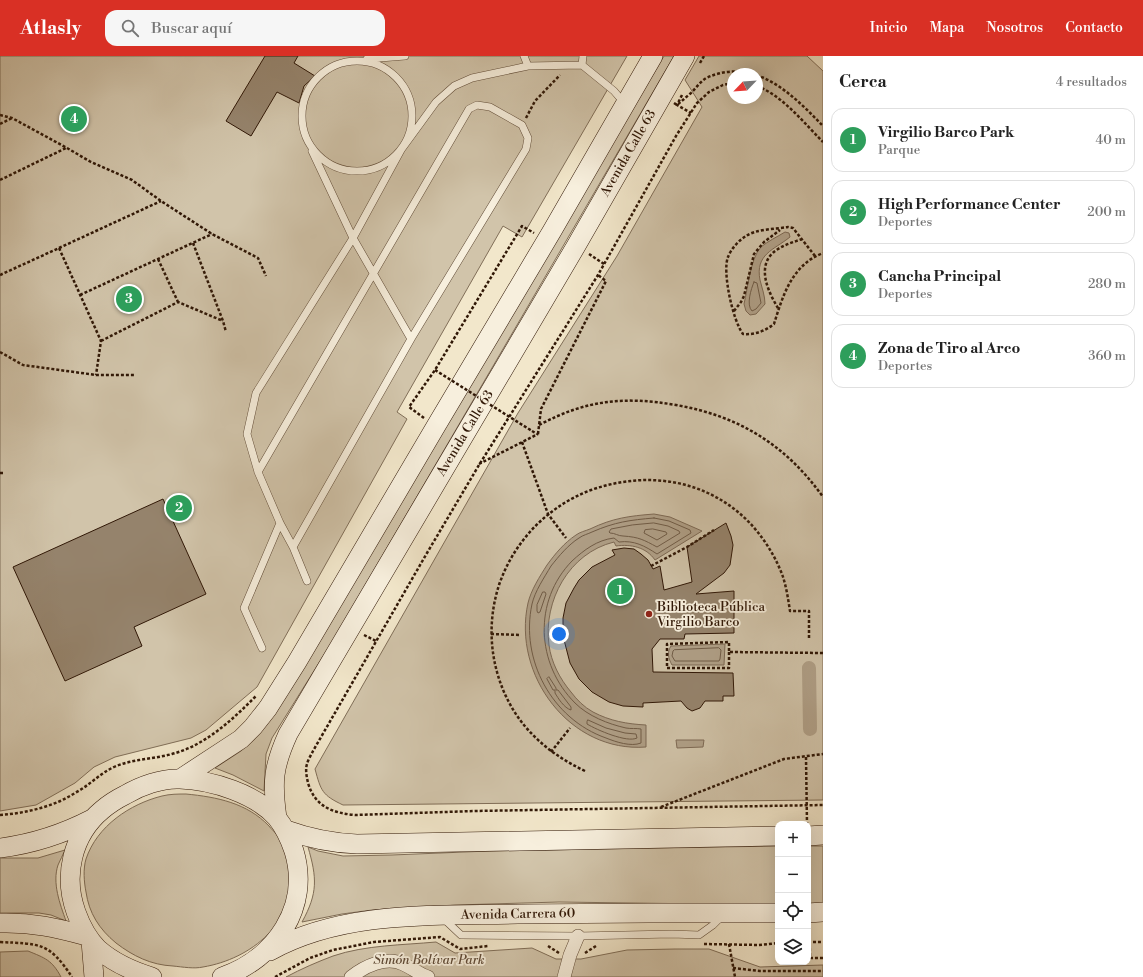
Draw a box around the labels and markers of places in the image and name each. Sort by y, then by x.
pin: 4 [61,104,87,134]
pin: 3 [116,284,142,314]
pin: 2 [166,493,192,523]
pin: 1 [607,576,633,606]
place label: Biblioteca Pública Virgilio Barco [656,599,766,630]
marker: Biblioteca Pública Virgilio Barco [644,609,654,619]

